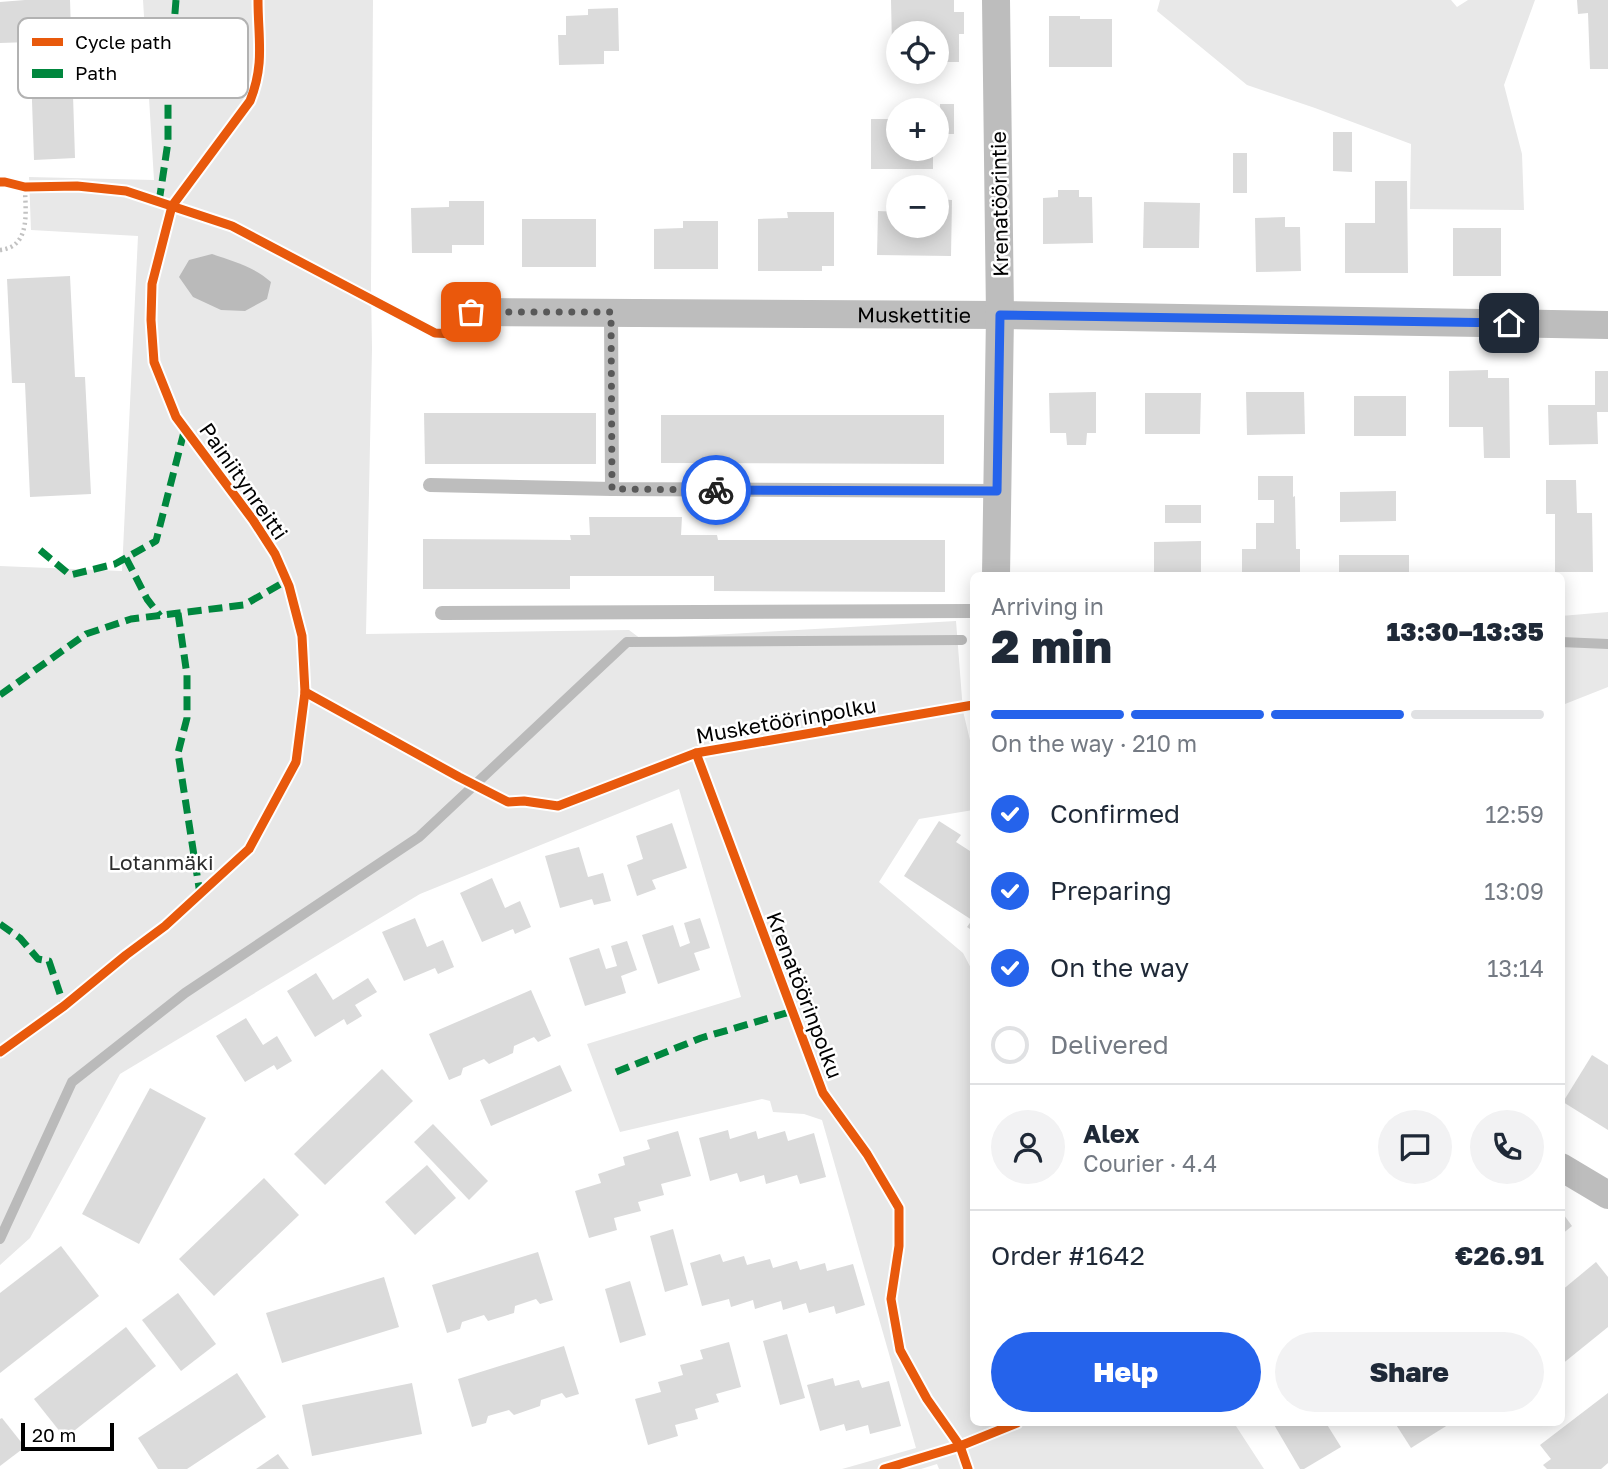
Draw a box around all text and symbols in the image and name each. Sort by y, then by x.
legend [18,18,248,98]
map controls [886,21,949,238]
button: locate [886,21,949,84]
text: Cycle path [75,30,172,53]
text: Path [75,61,117,84]
button: + [886,98,949,161]
street label: Krenatöörintie [985,131,1013,277]
button: − [886,175,949,238]
pin [441,282,501,342]
icon: bag [452,293,490,331]
pin [1479,293,1539,353]
street label: Muskettitie [857,301,971,328]
icon: home [1490,304,1528,342]
street label: Painiitynreitti [194,418,294,544]
courier [681,455,751,525]
icon: bike [697,471,735,509]
text: Arriving in [991,592,1104,620]
text: 13:30–13:35 [1386,616,1544,647]
text: 2 min [991,618,1112,673]
street label: Musketöörinpolku [694,691,878,749]
text: On the way · 210 m [991,729,1197,757]
icon: check [991,795,1029,833]
text: Confirmed [1050,798,1180,829]
text: 12:59 [1485,800,1544,828]
park label: Lotanmäki [108,849,214,875]
icon: check [991,872,1029,910]
text: Preparing [1050,875,1172,906]
text: 13:09 [1484,877,1544,905]
street label: Krenatöörinpolku [761,908,849,1082]
icon: check [991,949,1029,987]
text: On the way [1050,952,1189,983]
text: 13:14 [1487,954,1544,982]
text: Delivered [1050,1029,1169,1060]
button: person [991,1110,1065,1184]
button: chat [1378,1110,1452,1184]
button: phone [1470,1110,1544,1184]
text: Alex [1083,1118,1140,1149]
text: Courier · 4.4 [1083,1149,1217,1177]
text: Order #1642 [991,1240,1145,1271]
text: €26.91 [1455,1240,1544,1271]
button: Help [991,1332,1261,1412]
button: Share [1275,1332,1544,1412]
scale bar [21,1420,114,1452]
text: 20 m [32,1423,76,1446]

